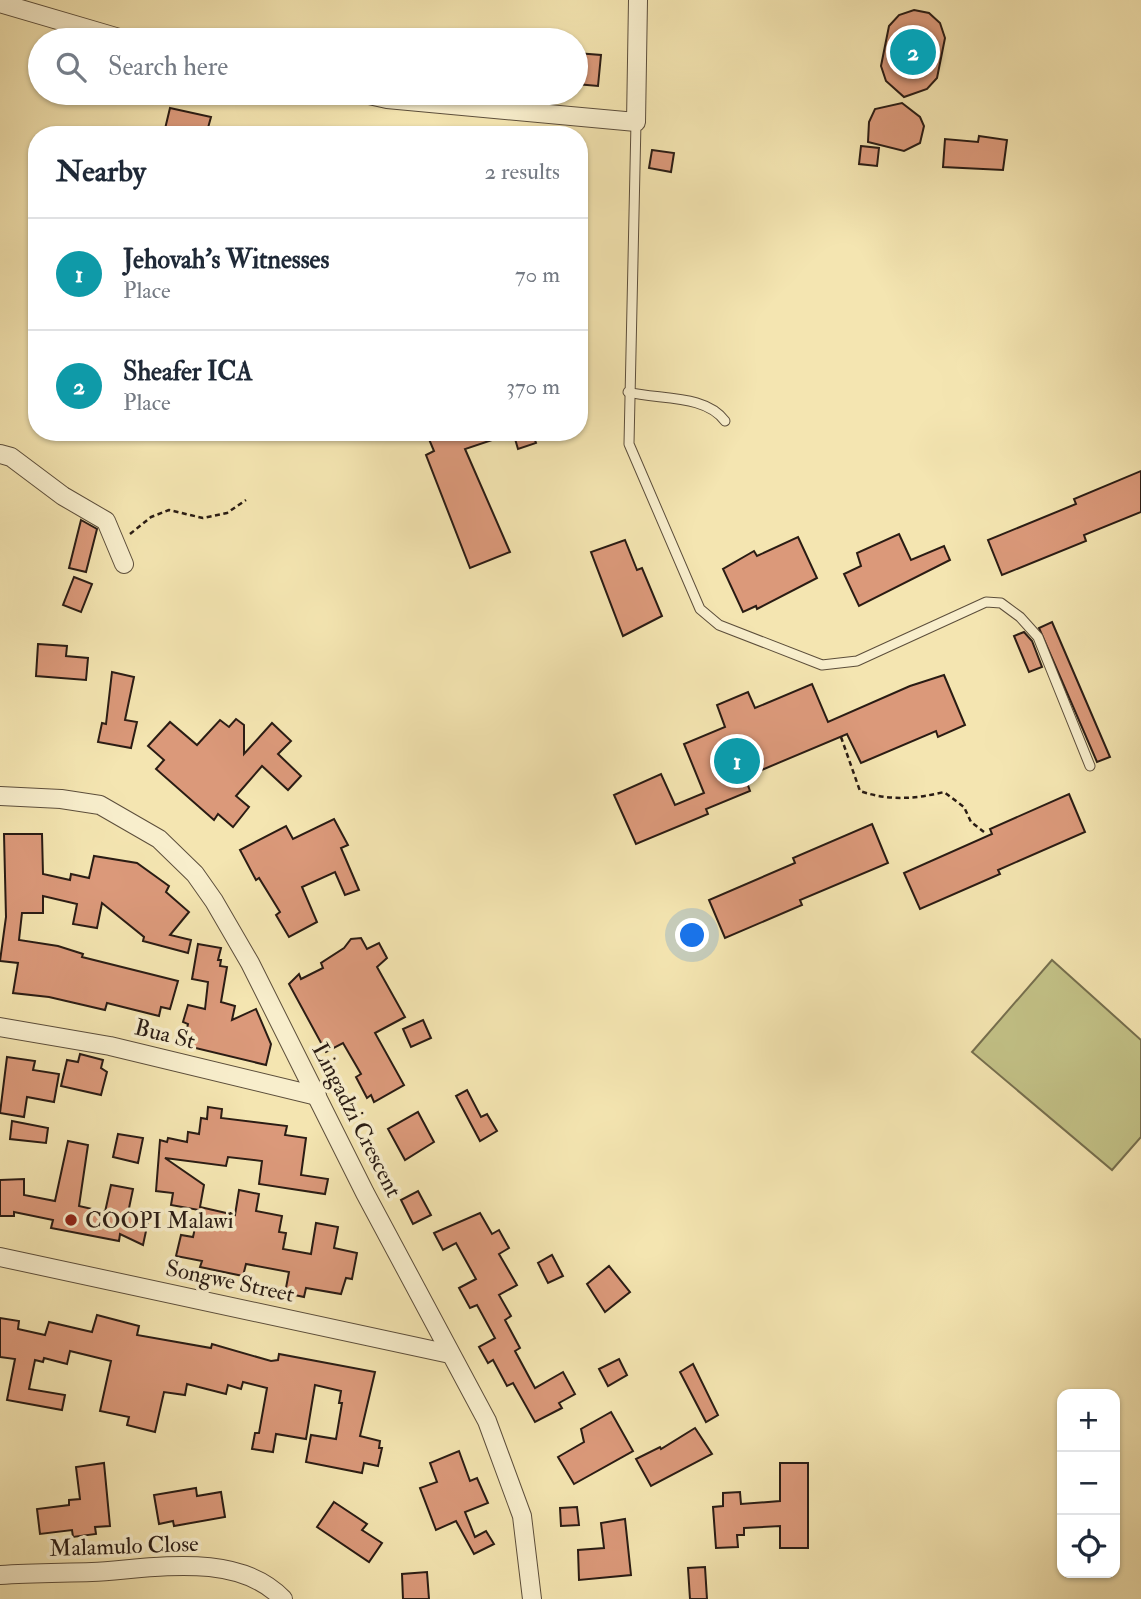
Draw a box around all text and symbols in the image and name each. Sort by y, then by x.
pin: 2 [890,26,936,78]
search box [28,28,588,105]
icon: search [52,48,90,86]
text: Search here [108,51,228,83]
text: Nearby [56,153,146,190]
text: 2 results [485,157,560,186]
text: Jehovah's Witnesses [123,244,329,276]
text: 1 [75,260,83,289]
text: 70 m [515,260,560,289]
text: Place [123,276,171,305]
text: Sheafer ICA [123,356,253,388]
text: 2 [73,372,85,401]
text: 370 m [506,372,560,401]
text: Place [123,388,171,417]
pin: 1 [714,735,760,787]
your location [675,918,709,952]
street label: Bua St [132,1012,198,1056]
street label: Lingadzi Crescent [306,1038,408,1202]
place label: COOPI Malawi [85,1206,234,1235]
marker: COOPI Malawi [63,1212,79,1228]
street label: Songwe Street [163,1253,297,1309]
map controls [1057,1389,1120,1578]
button: + [1057,1389,1120,1452]
button: − [1057,1452,1120,1515]
button: locate [1057,1515,1120,1578]
street label: Malamulo Close [49,1529,200,1563]

